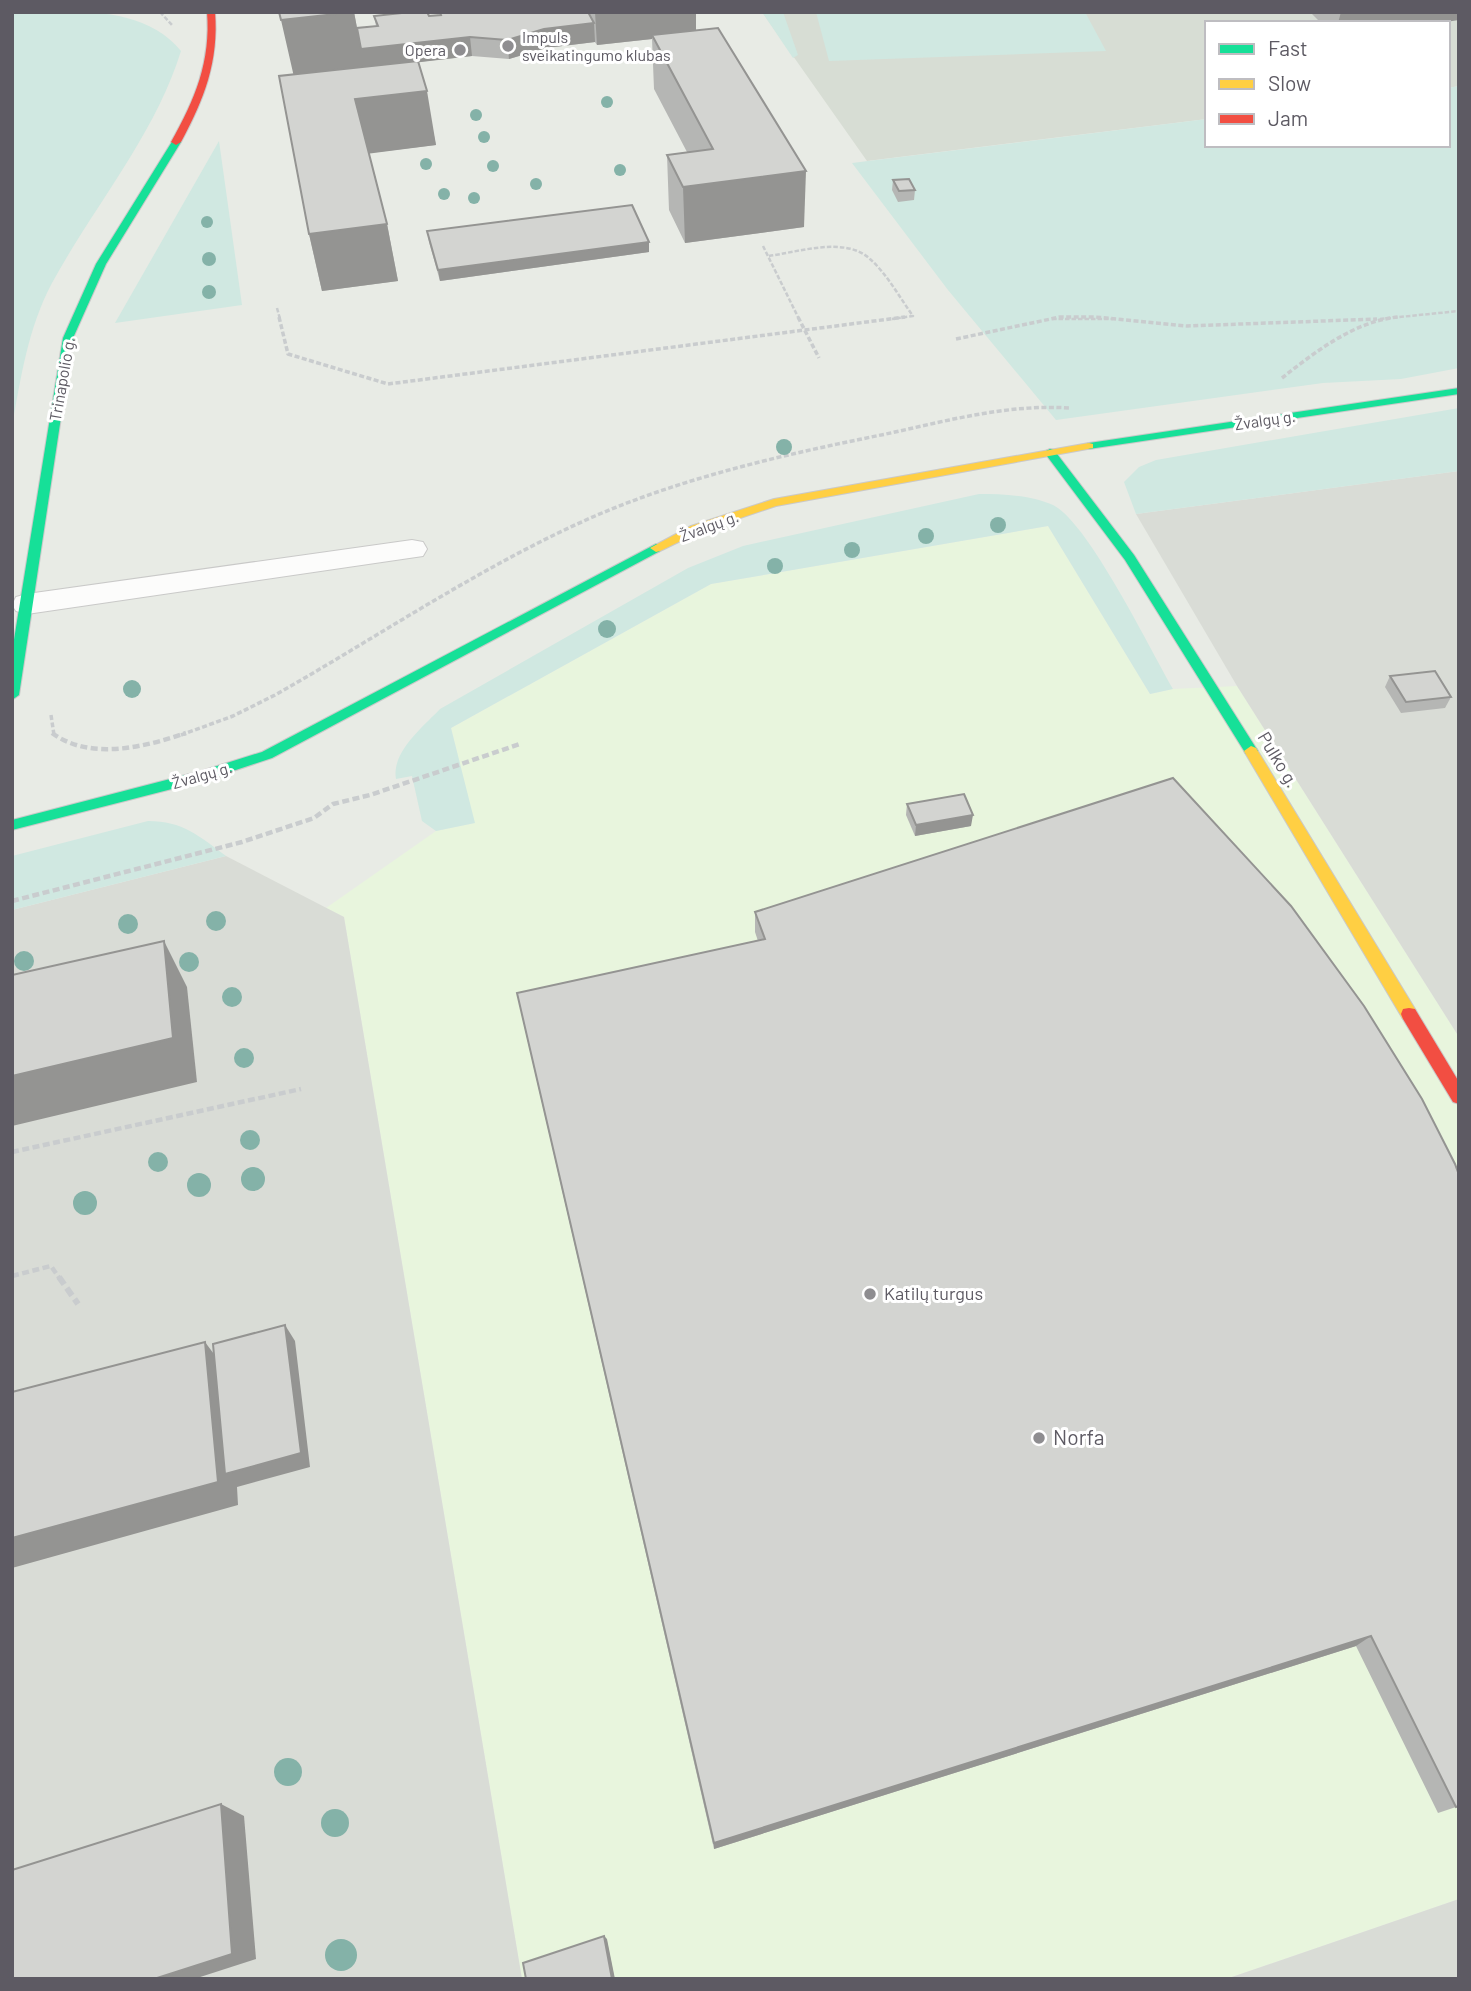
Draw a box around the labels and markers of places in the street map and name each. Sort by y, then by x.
place label: Impuls sveikatingumo klubas [522,27,671,64]
marker: Impuls sveikatingumo klubas [500,38,516,54]
place label: Opera [405,40,446,59]
marker: Opera [452,42,468,58]
place label: Katilų turgus [884,1282,983,1304]
marker: Katilų turgus [862,1286,878,1302]
place label: Norfa [1053,1424,1104,1449]
marker: Norfa [1031,1430,1047,1446]

